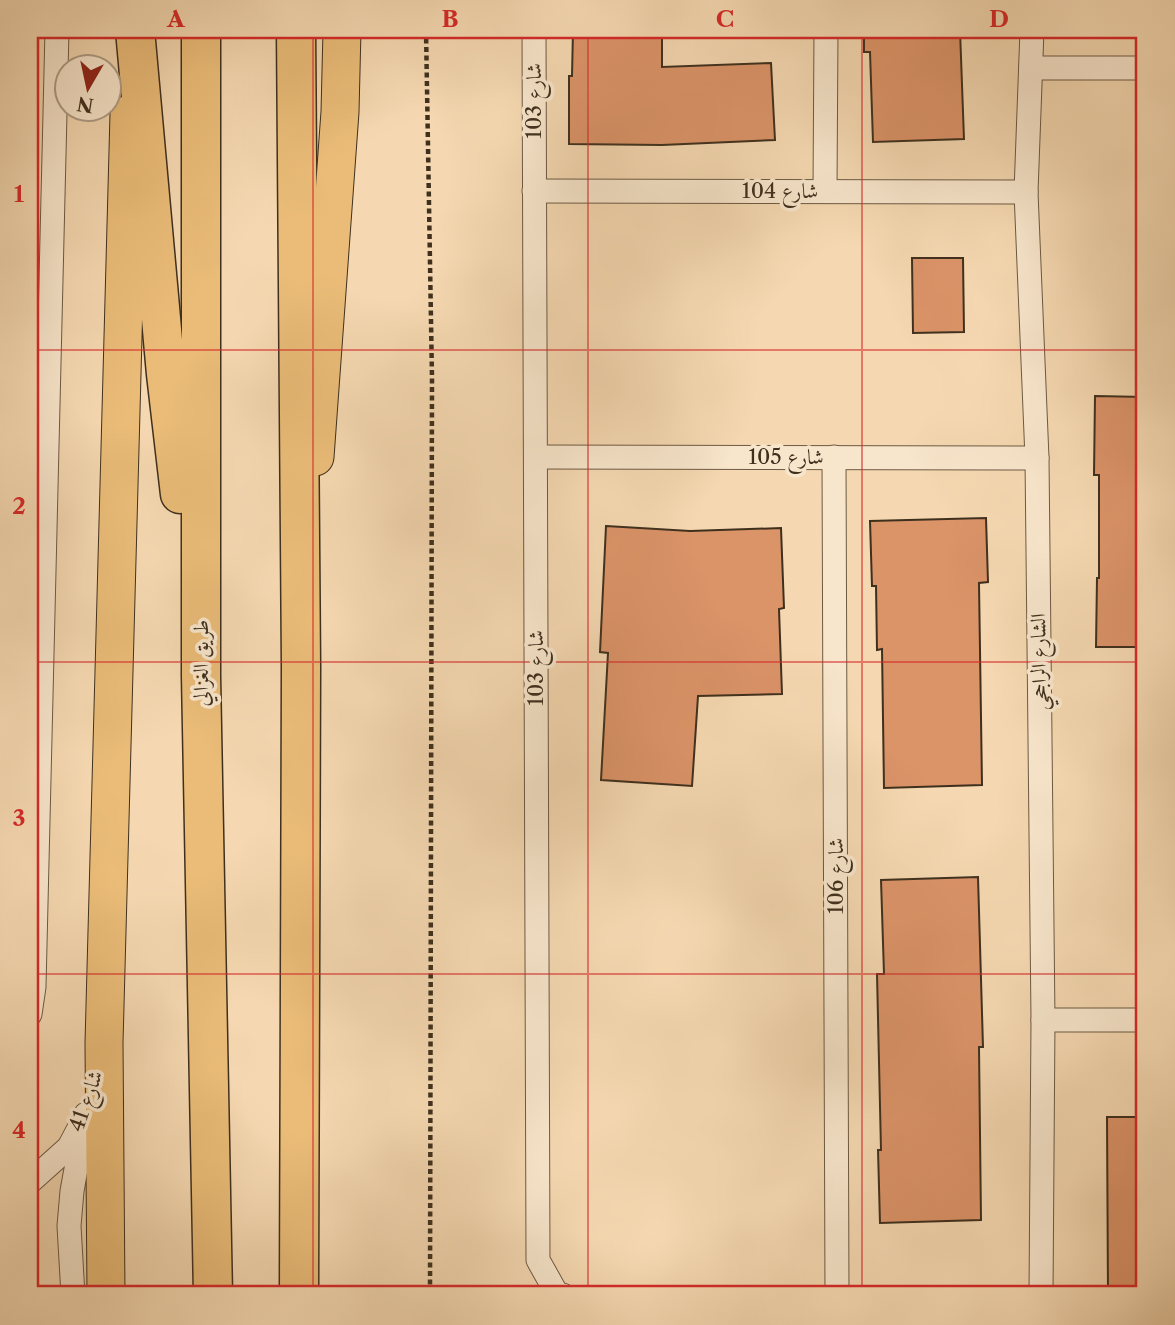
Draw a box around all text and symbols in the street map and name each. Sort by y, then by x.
text: A [166,5,186,33]
text: B [441,5,459,33]
text: C [716,5,734,33]
text: D [989,5,1009,33]
north arrow [52,52,122,122]
street label: شارع 103 [521,63,552,139]
text: N [75,92,95,117]
street label: شارع 104 [742,178,818,209]
text: 1 [14,180,25,208]
street label: شارع 105 [748,444,824,475]
text: 2 [12,492,26,520]
street label: الشارع الراجحي [1025,613,1060,711]
street label: طريق الغزالي [188,620,218,706]
street label: شارع 103 [523,630,554,706]
text: 3 [13,804,26,832]
street label: شارع 106 [823,838,854,914]
street label: شارع 41 [63,1067,113,1137]
text: 4 [12,1116,26,1144]

